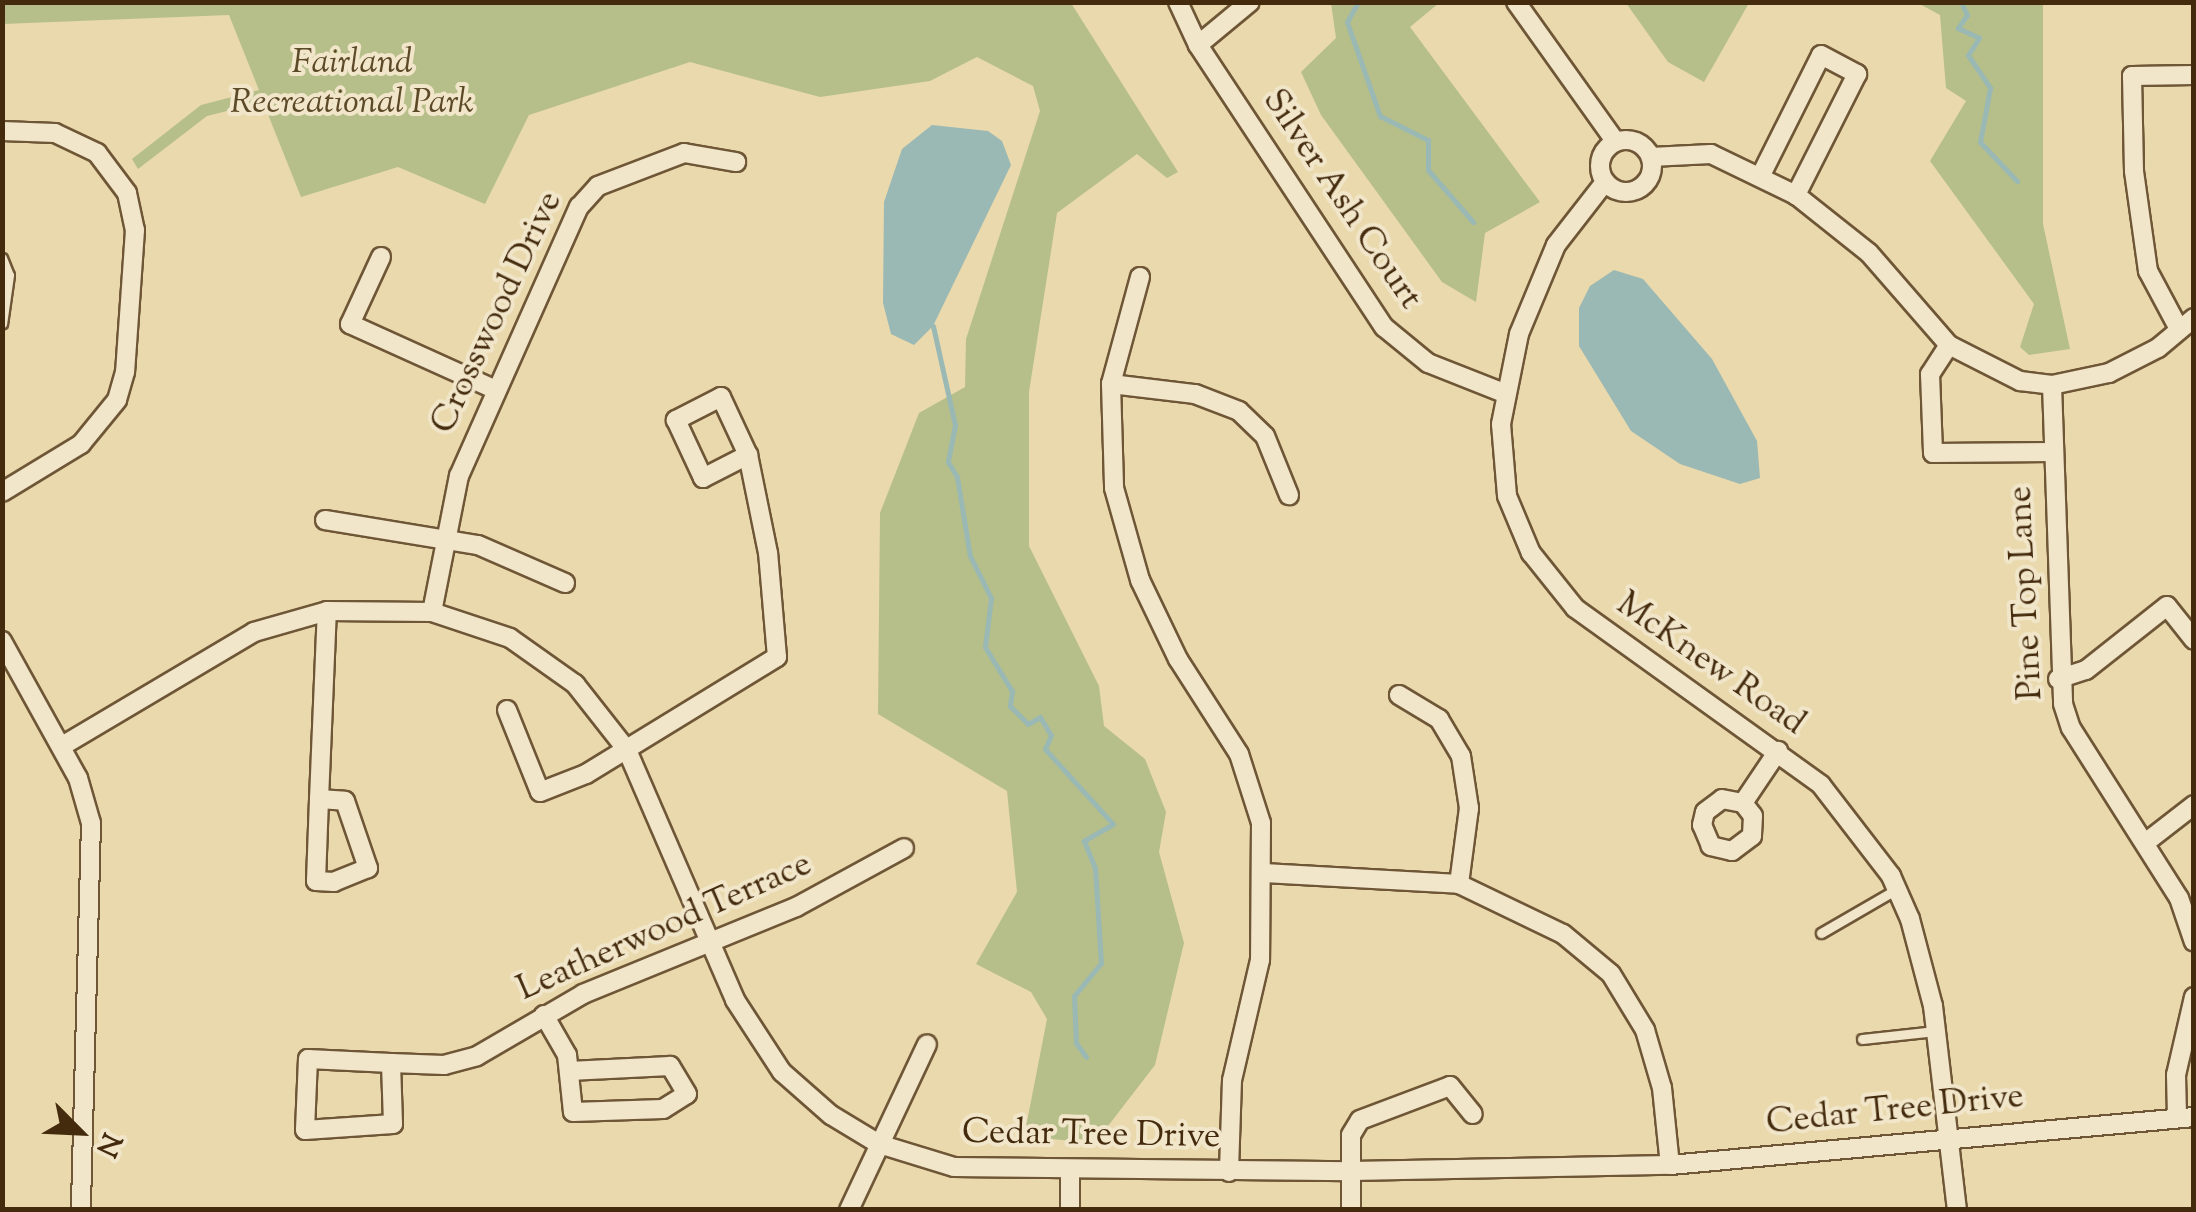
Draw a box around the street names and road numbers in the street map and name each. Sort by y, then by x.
street label: Silver Ash Court [1252,82,1430,318]
street label: Crosswood Drive [424,185,572,441]
street label: Pine Top Lane [2000,485,2054,701]
street label: McKnew Road [1607,584,1813,746]
street label: Leatherwood Terrace [512,844,818,1012]
street label: Cedar Tree Drive [1764,1077,2026,1145]
street label: Cedar Tree Drive [961,1113,1221,1159]

